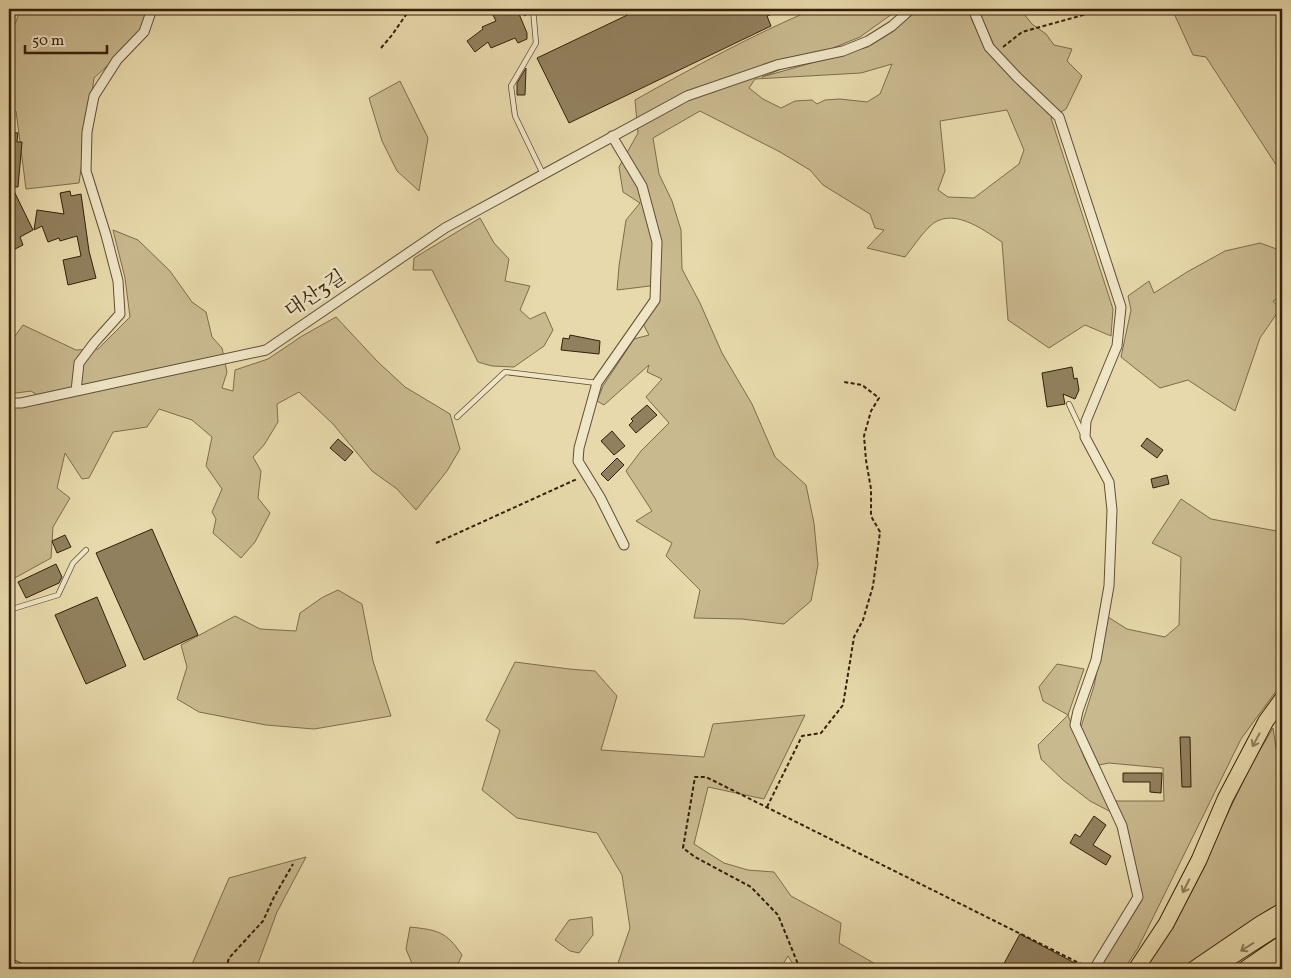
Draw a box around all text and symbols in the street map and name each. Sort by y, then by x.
scale bar [25,22,108,54]
text: 50 m [32,31,64,52]
street label: 대산3길 [280,264,352,326]
one-way arrow [1251,732,1261,747]
one-way arrow [1181,878,1190,893]
one-way arrow [1241,942,1255,952]

